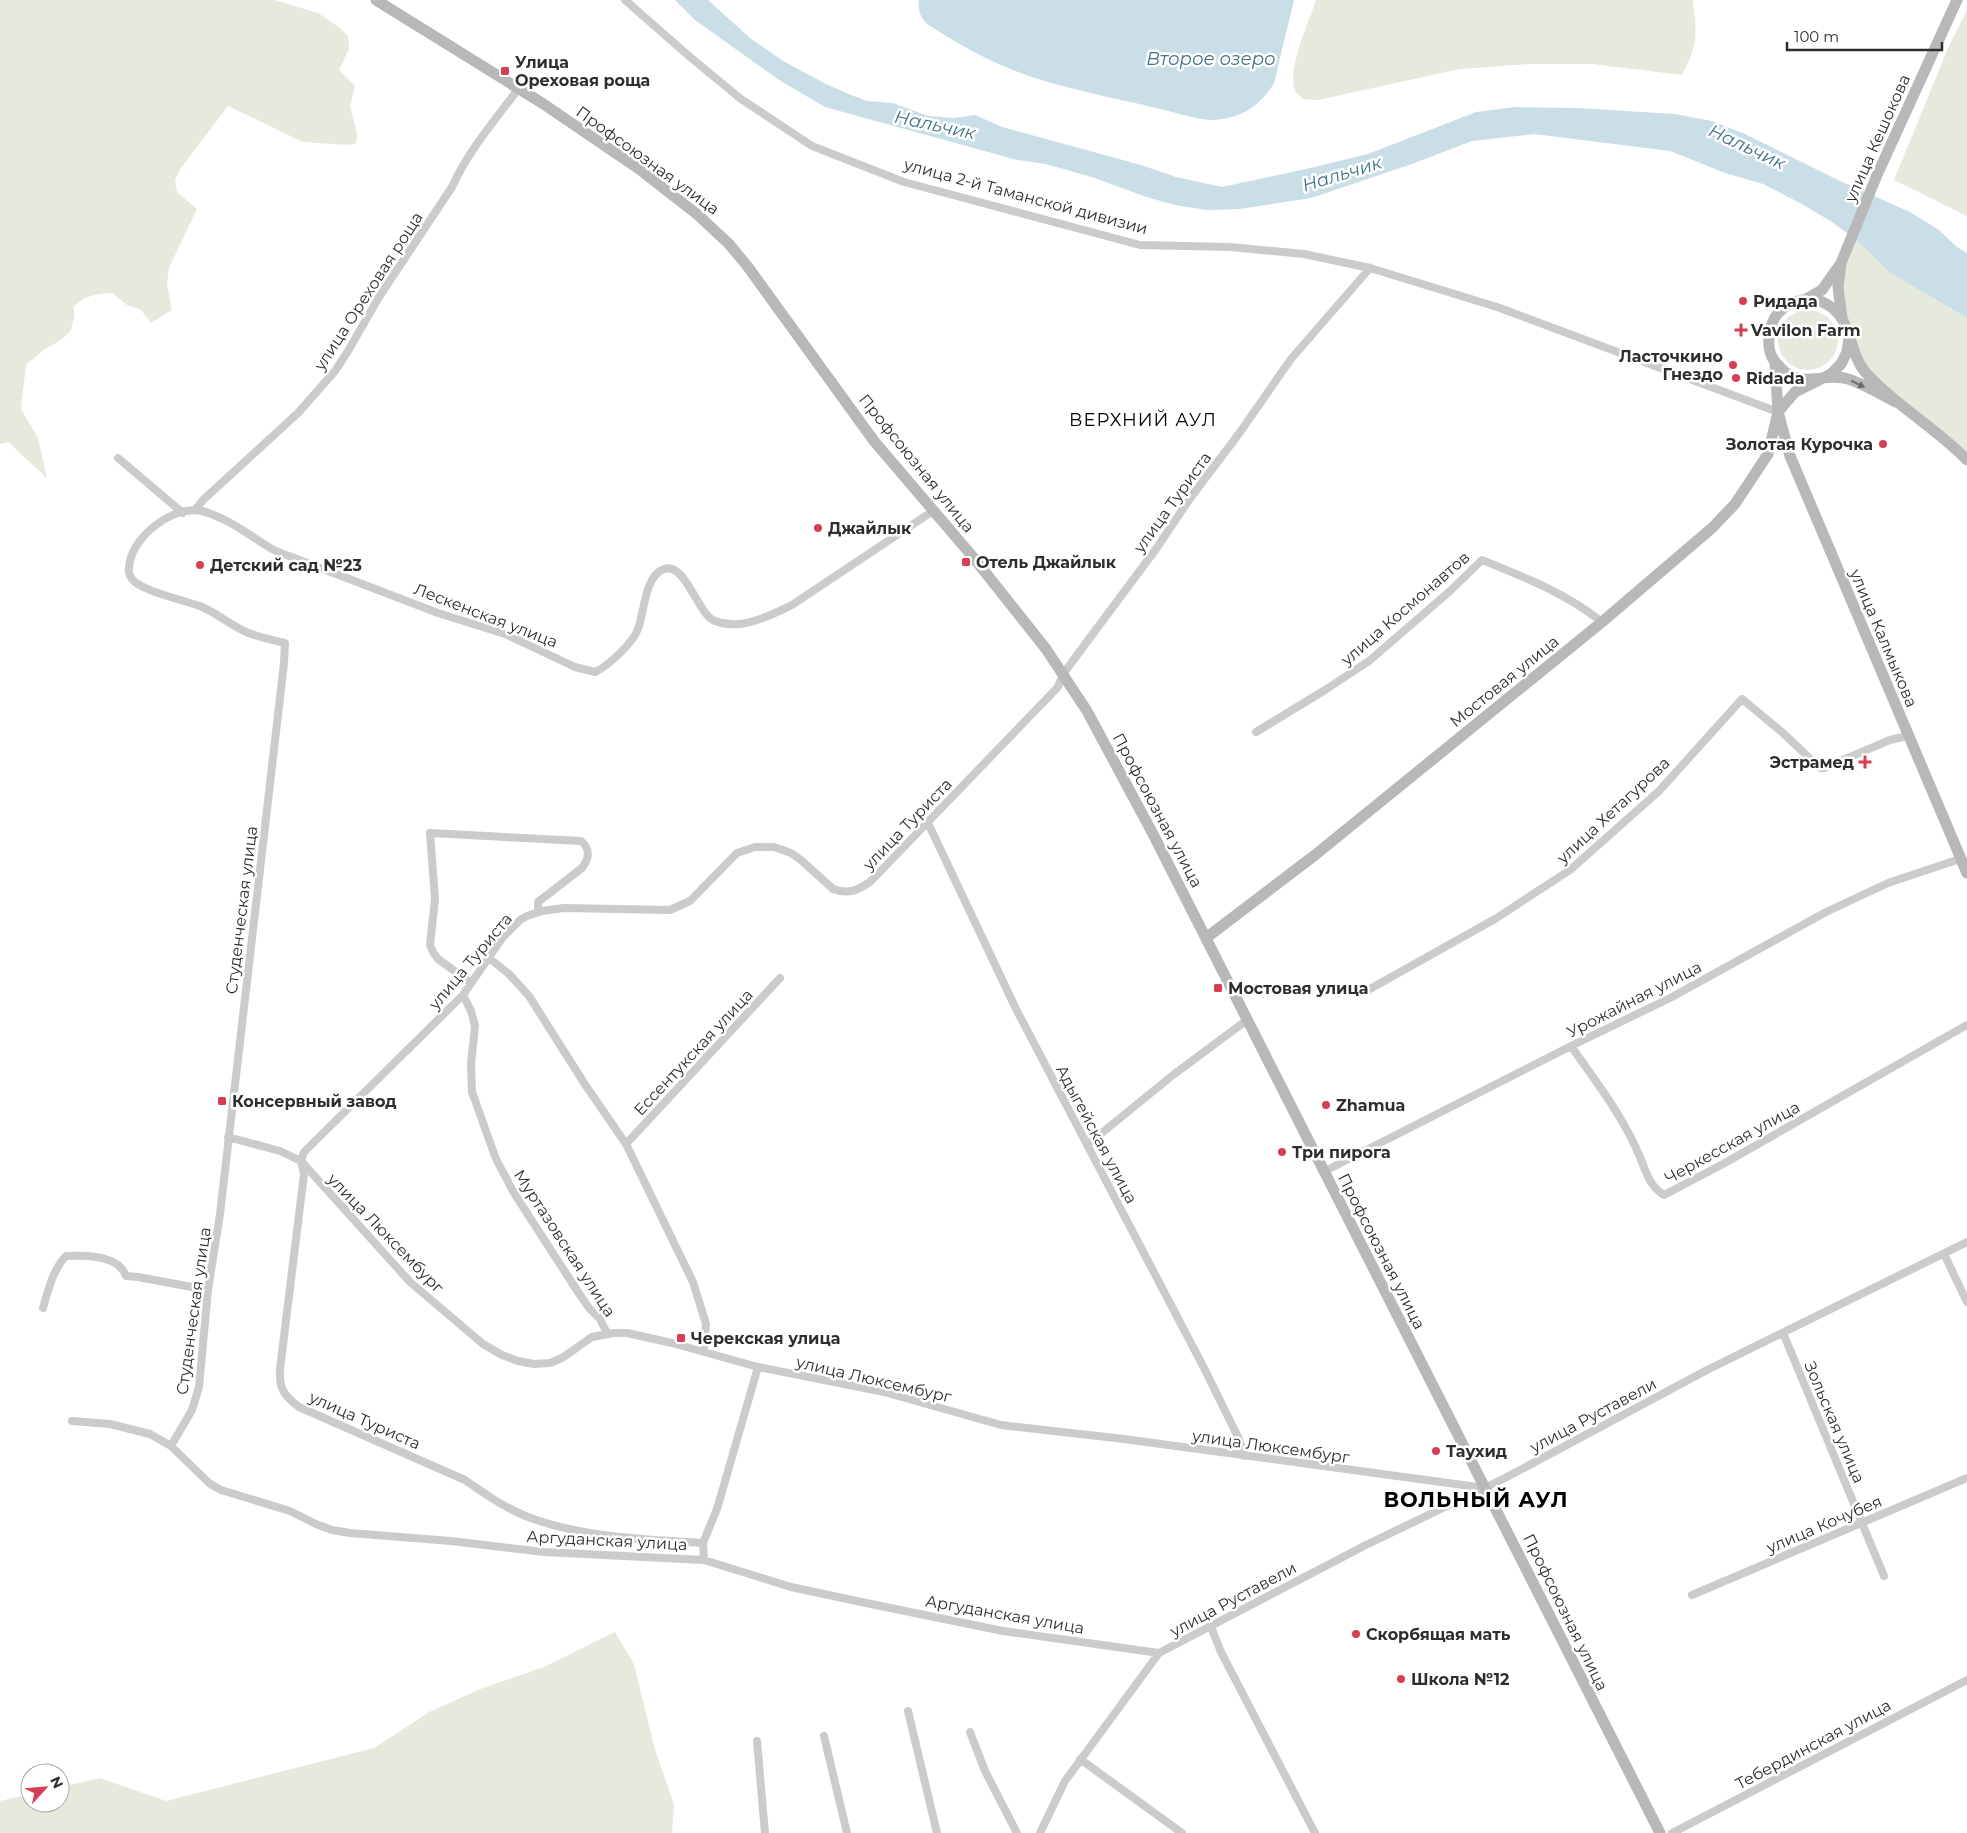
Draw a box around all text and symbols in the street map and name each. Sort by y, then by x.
scale bar [1787,20,1942,52]
text: 100 m [1794,27,1839,46]
water label: Второе озеро [1146,48,1276,70]
place label: Улица Ореховая роща [515,53,650,90]
marker: Улица Ореховая роща [499,65,511,77]
street label: улица Кешокова [1840,71,1914,206]
street label: Профсоюзная улица [572,102,723,219]
water label: Нальчик [892,106,978,144]
water label: Нальчик [1705,120,1789,175]
water label: Нальчик [1299,151,1385,197]
street label: улица 2-й Таманской дивизии [901,154,1150,238]
street label: улица Ореховая роща [310,209,427,375]
place label: Ридада [1753,292,1818,311]
marker: Ридада [1737,295,1749,307]
place label: Vavilon Farm [1750,321,1861,340]
marker: Vavilon Farm [1735,324,1747,336]
place label: Ласточкино Гнездо [1619,347,1723,384]
marker: Ласточкино Гнездо [1727,359,1739,371]
place label: Ridada [1746,369,1805,388]
marker: Ridada [1730,372,1742,384]
one-way arrow [1851,380,1865,388]
street label: Профсоюзная улица [855,390,978,536]
district label: ВЕРХНИЙ АУЛ [1069,409,1217,431]
place label: Золотая Курочка [1725,435,1873,454]
marker: Золотая Курочка [1877,438,1889,450]
street label: улица Туриста [1129,448,1215,557]
place label: Джайлык [828,519,912,538]
marker: Джайлык [812,522,824,534]
street label: улица Космонавтов [1337,547,1473,670]
place label: Отель Джайлык [976,553,1117,572]
place label: Детский сад №23 [210,556,362,575]
marker: Отель Джайлык [960,556,972,568]
marker: Детский сад №23 [194,559,206,571]
street label: улица Калмыкова [1845,565,1921,710]
street label: Лескенская улица [411,579,560,652]
street label: Мостовая улица [1446,632,1563,731]
street label: Профсоюзная улица [1109,730,1206,891]
street label: улица Хетагурова [1552,753,1674,868]
place label: Эстрамед [1769,753,1854,772]
marker: Эстрамед [1858,755,1872,769]
street label: улица Туриста [858,775,956,875]
street label: Студенческая улица [222,825,261,995]
street label: улица Туриста [424,909,516,1014]
street label: Урожайная улица [1564,957,1705,1042]
place label: Мостовая улица [1228,979,1368,998]
marker: Мостовая улица [1212,982,1224,994]
street label: Ессентукская улица [630,985,757,1119]
street label: Адыгейская улица [1052,1062,1141,1207]
place label: Консервный завод [232,1092,396,1111]
marker: Консервный завод [216,1095,228,1107]
place label: Zhamua [1336,1096,1405,1115]
street label: Черкесская улица [1661,1097,1803,1187]
marker: Zhamua [1320,1099,1332,1111]
place label: Три пирога [1292,1143,1391,1162]
marker: Три пирога [1276,1146,1288,1158]
street label: Муртазовская улица [510,1166,619,1320]
street label: улица Люксембург [323,1169,448,1297]
street label: Профсоюзная улица [1334,1170,1429,1332]
street label: Студенческая улица [172,1226,215,1396]
place label: Черекская улица [691,1329,840,1348]
marker: Черекская улица [675,1332,687,1344]
street label: улица Люксембург [793,1352,954,1407]
street label: Зольская улица [1800,1358,1869,1486]
street label: улица Руставели [1526,1374,1660,1457]
street label: улица Туриста [305,1387,423,1453]
street label: улица Люксембург [1190,1426,1351,1467]
place label: Таухид [1446,1442,1507,1461]
marker: Таухид [1430,1445,1442,1457]
district label: ВОЛЬНЫЙ АУЛ [1383,1487,1569,1512]
street label: улица Кочубея [1763,1492,1885,1558]
street label: Аргуданская улица [526,1527,688,1554]
street label: Профсоюзная улица [1519,1531,1612,1694]
street label: улица Руставели [1166,1558,1300,1641]
street label: Аргуданская улица [924,1591,1086,1638]
place label: Скорбящая мать [1366,1625,1511,1644]
marker: Скорбящая мать [1350,1628,1362,1640]
place label: Школа №12 [1411,1670,1509,1689]
marker: Школа №12 [1395,1673,1407,1685]
street label: Тебердинская улица [1732,1695,1894,1794]
north arrow [20,1763,70,1813]
text: N [46,1773,67,1791]

